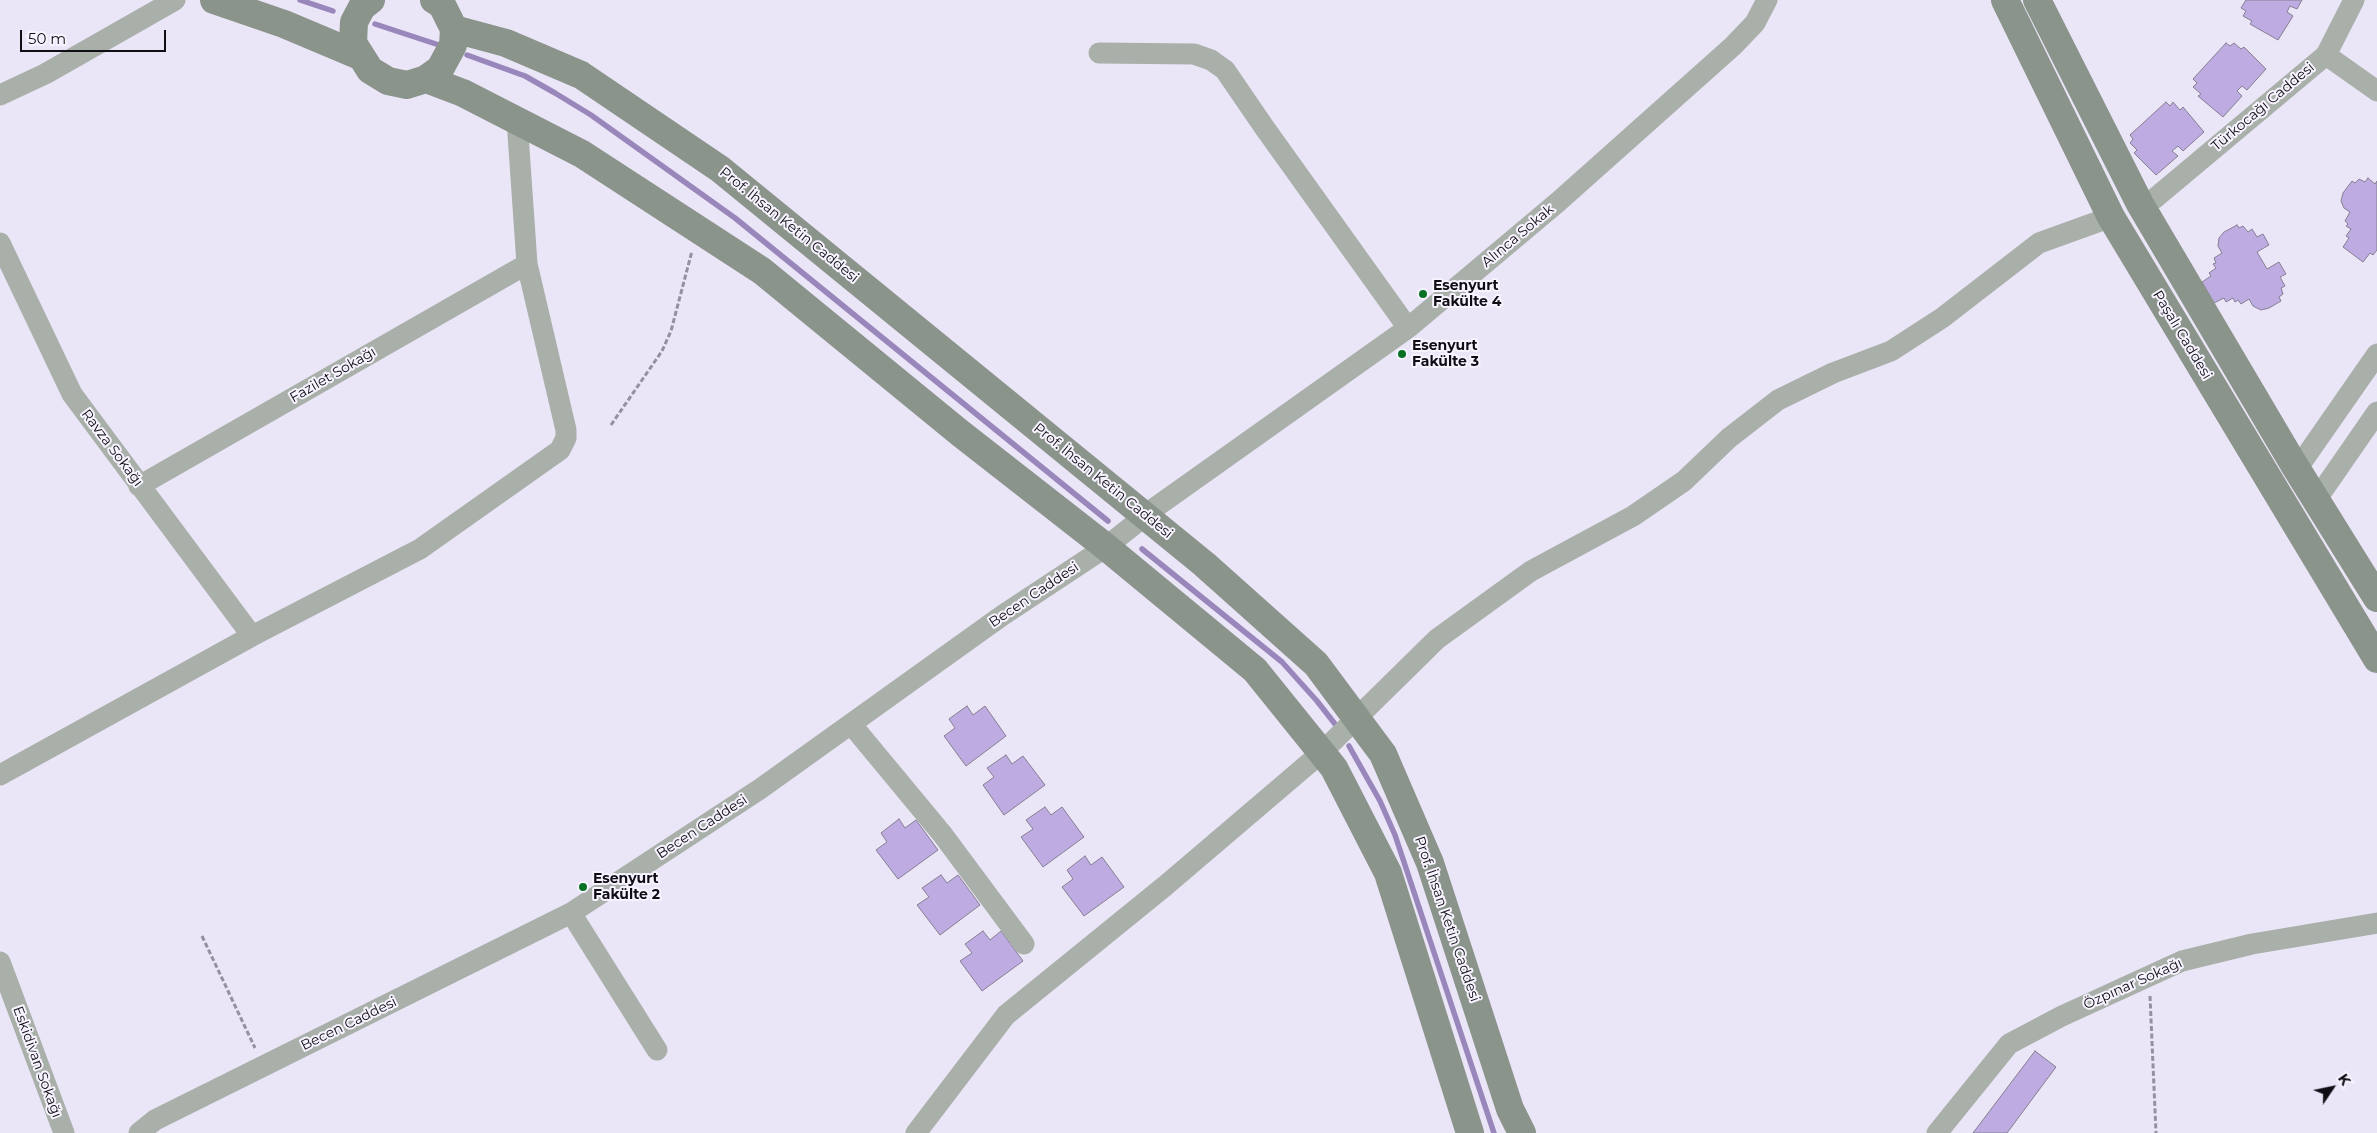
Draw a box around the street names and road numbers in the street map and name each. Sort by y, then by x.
street label: Türkocağı Caddesi [2208,59,2318,155]
street label: Prof. İhsan Ketin Caddesi [716,164,862,286]
street label: Alınca Sokak [1478,201,1558,271]
street label: Paşalı Caddesi [2149,288,2215,382]
street label: Fazilet Sokağı [287,344,379,406]
street label: Ravza Sokağı [78,406,146,490]
street label: Prof. İhsan Ketin Caddesi [1030,420,1176,542]
street label: Becen Caddesi [986,559,1082,631]
street label: Becen Caddesi [654,792,750,862]
street label: Prof. İhsan Ketin Caddesi [1411,834,1483,1004]
street label: Özpınar Sokağı [2081,955,2185,1013]
street label: Becen Caddesi [298,994,400,1054]
street label: Eskidivan Sokağı [9,1004,65,1120]

